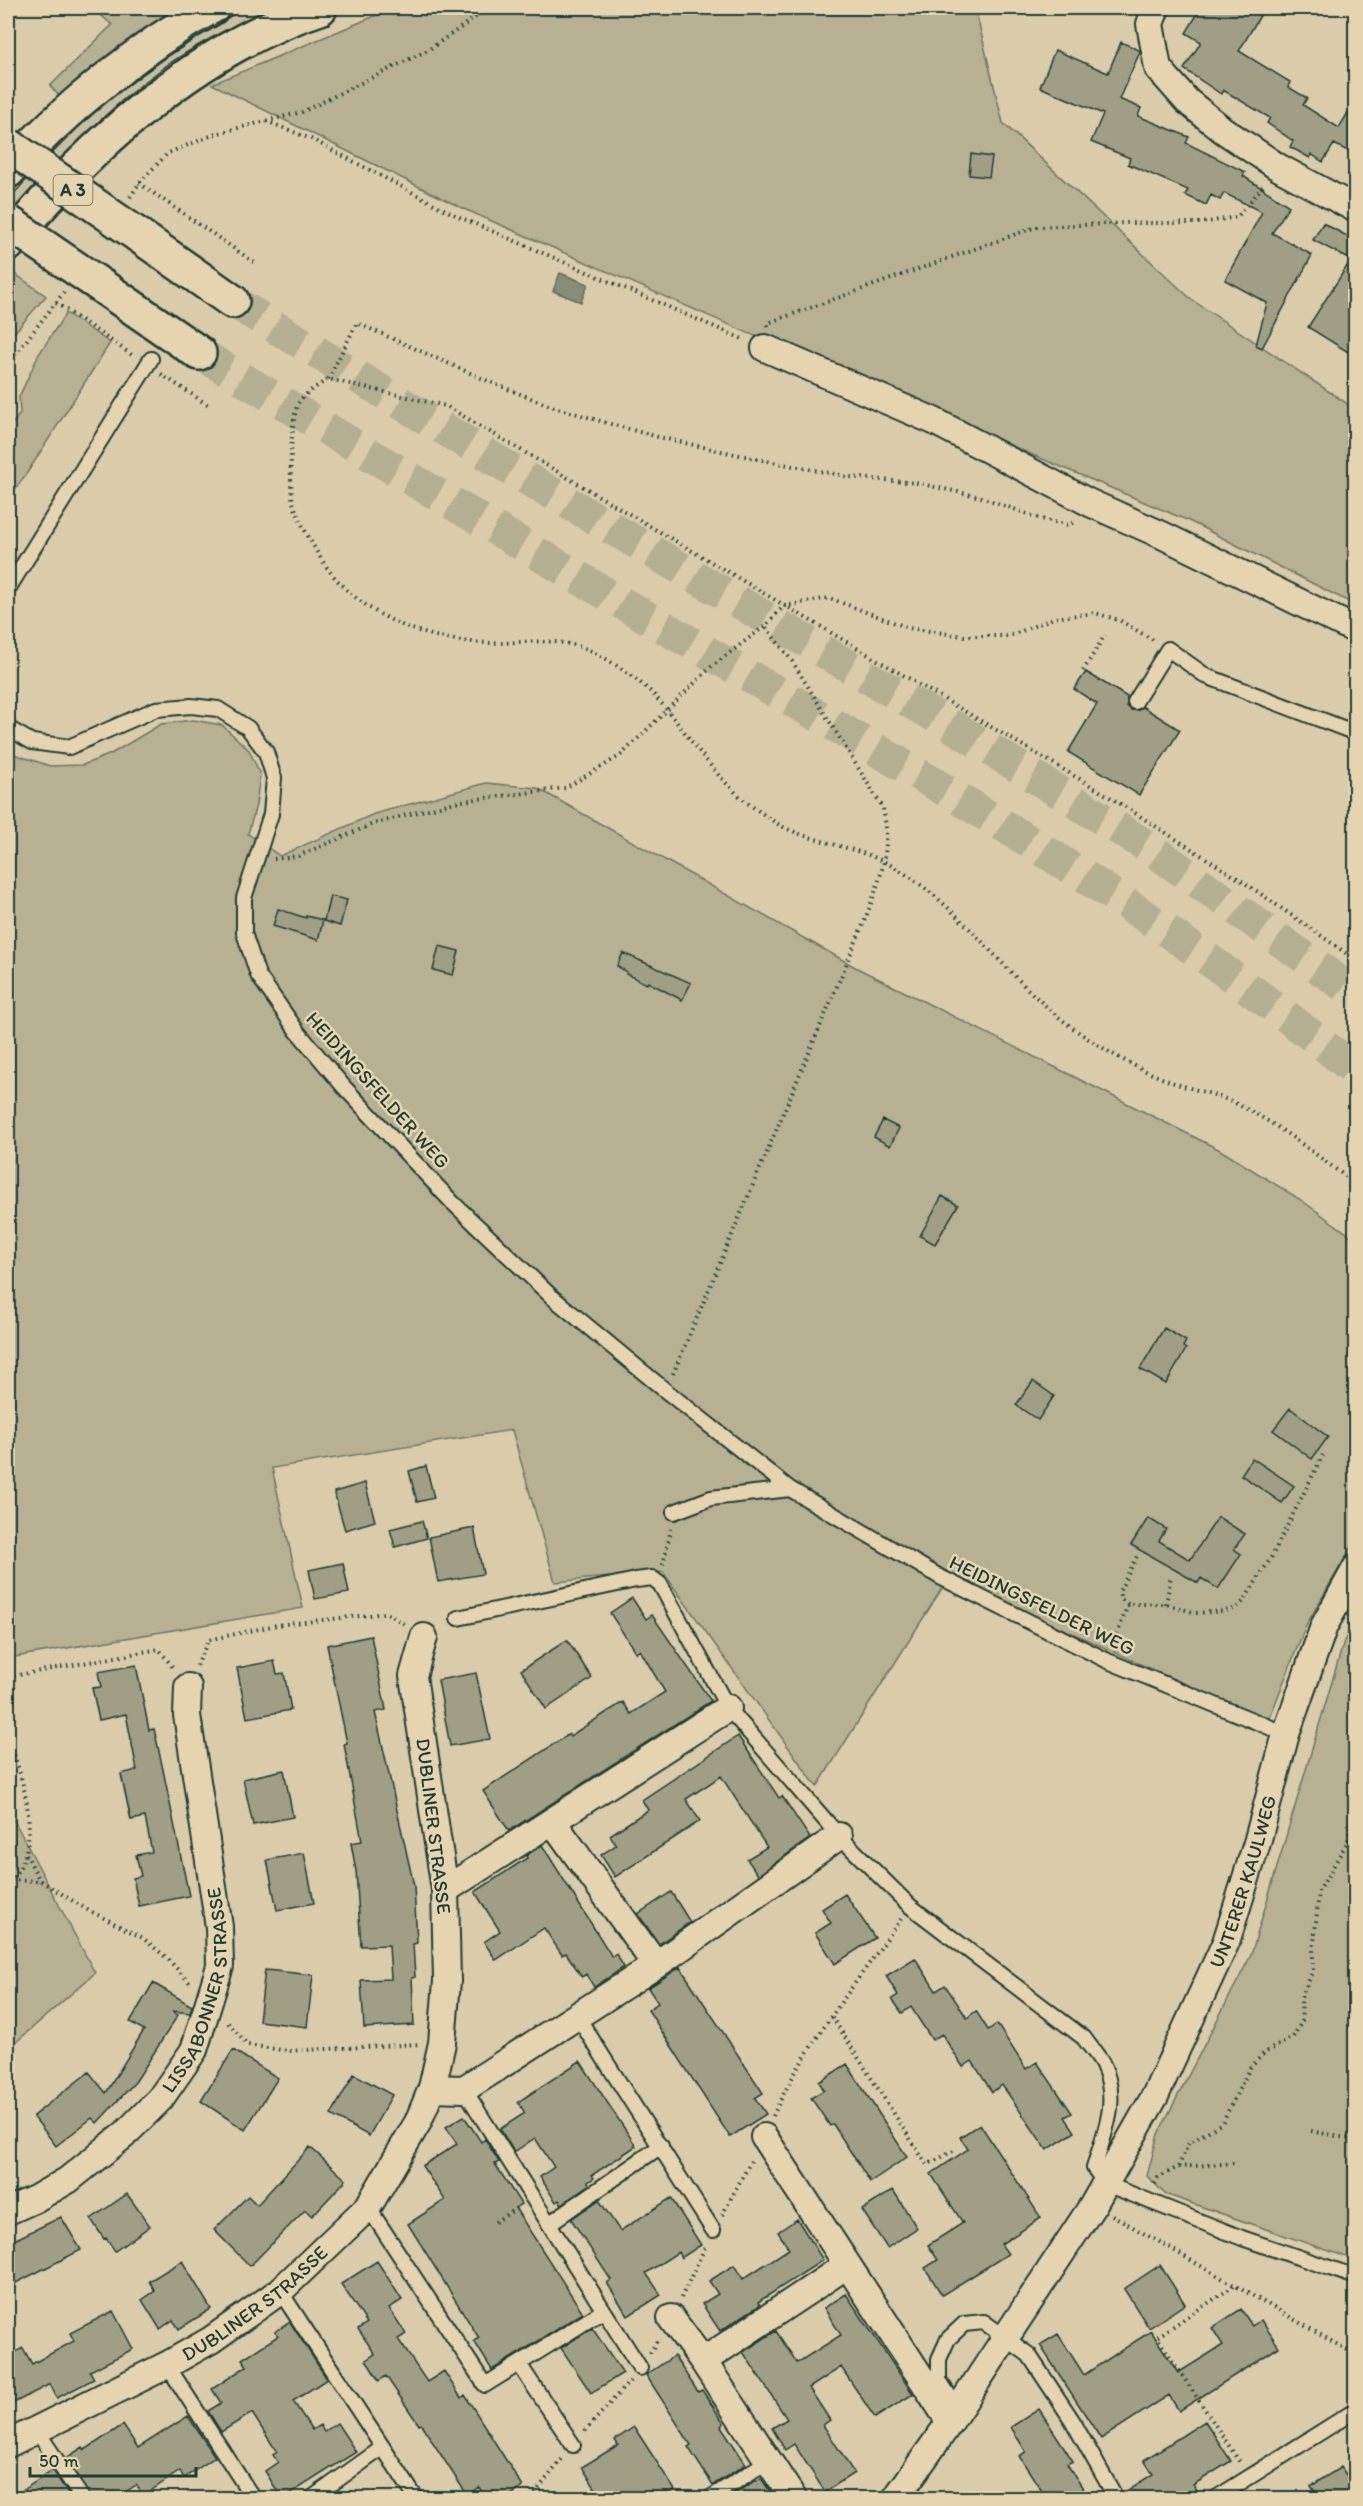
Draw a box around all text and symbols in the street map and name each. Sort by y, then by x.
road number: A 3 [54,175,92,205]
street label: HEIDINGSFELDER WEG [301,1007,455,1173]
street label: HEIDINGSFELDER WEG [946,1550,1138,1660]
street label: DUBLINER STRASSE [411,1737,457,1915]
street label: UNTERER KAULWEG [1204,1792,1281,1972]
street label: LISSABONNER STRASSE [156,1886,232,2097]
street label: DUBLINER STRASSE [177,2240,332,2366]
scale bar [30,2440,196,2478]
text: 50 m [39,2450,79,2472]

